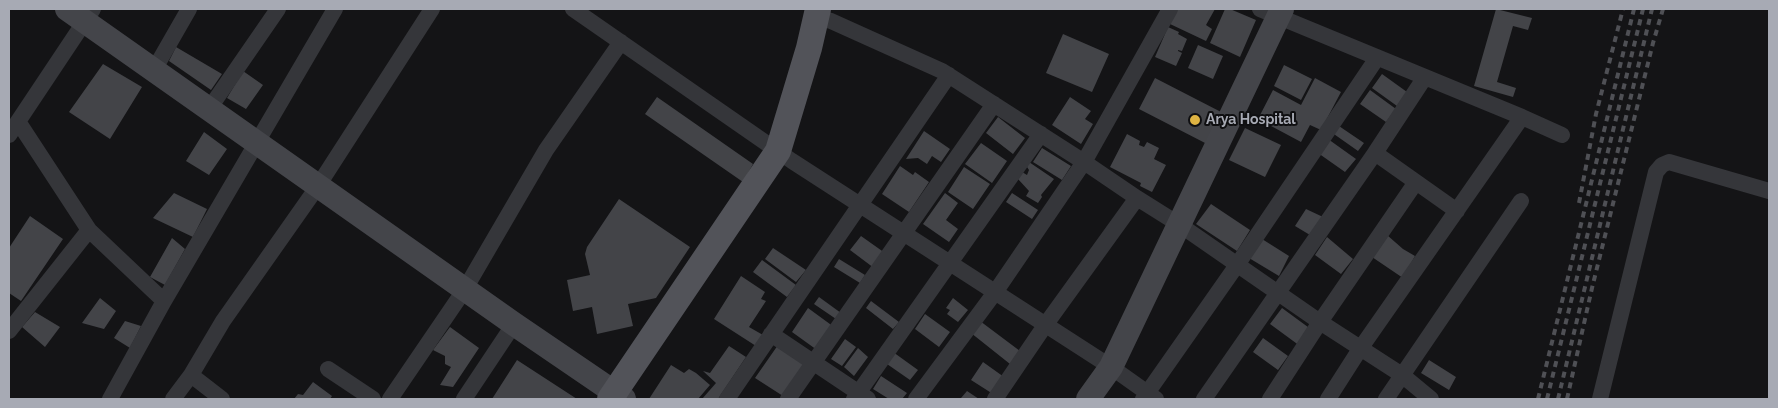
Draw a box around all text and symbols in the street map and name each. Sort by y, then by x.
place label: Arya Hospital [1206,112,1296,128]
marker: Arya Hospital [1188,113,1202,127]

